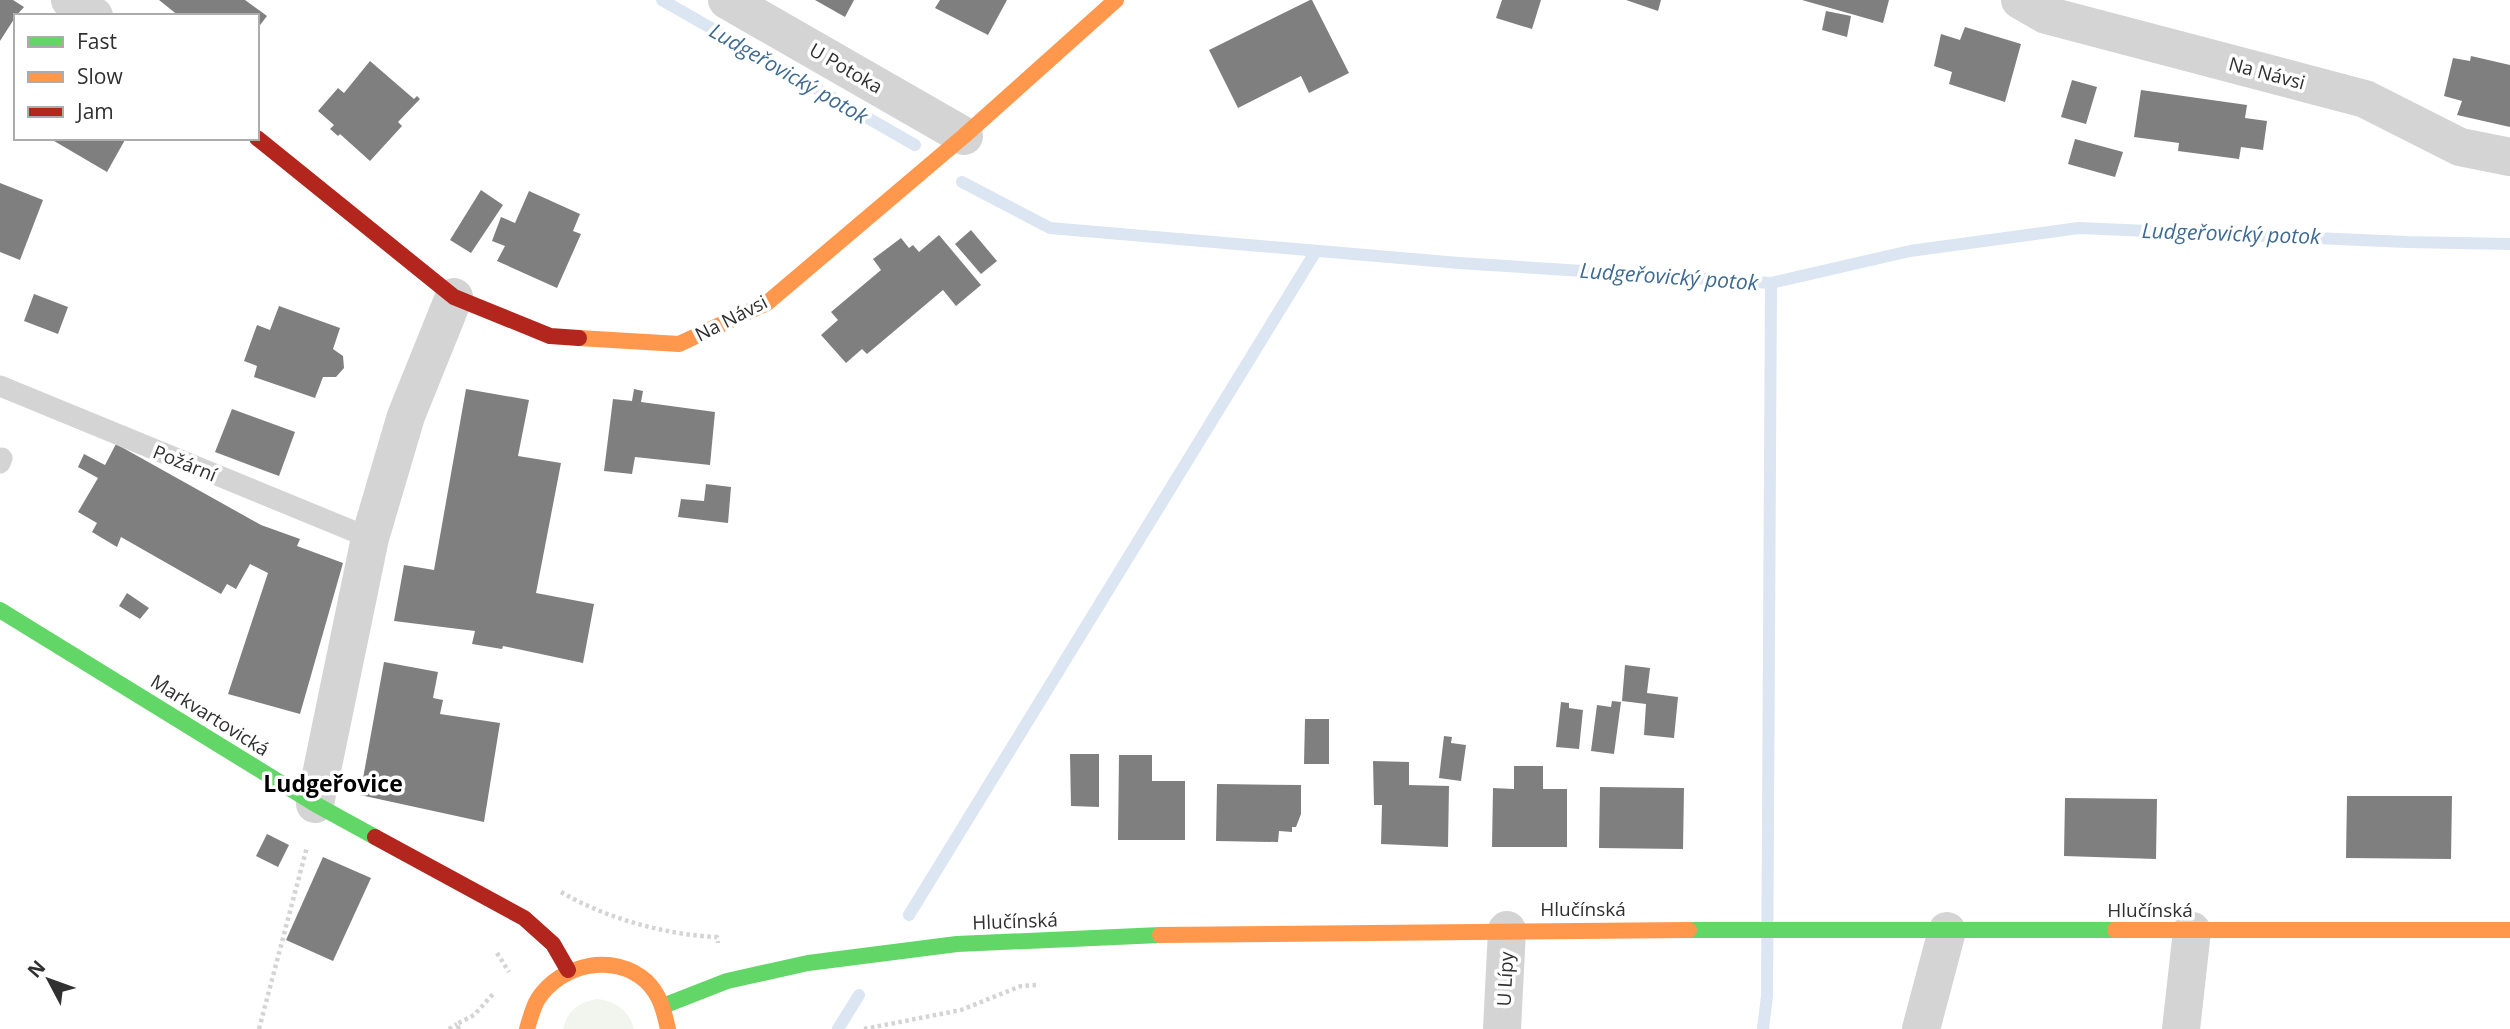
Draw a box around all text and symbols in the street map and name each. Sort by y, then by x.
legend [14,14,259,140]
water label: Ludgeřovický potok [705,16,874,130]
text: Fast [77,27,117,55]
street label: U Potoka [805,37,887,99]
street label: Na Návsi [2226,50,2308,96]
text: Slow [77,62,123,90]
text: Jam [75,97,114,125]
water label: Ludgeřovický potok [2141,216,2321,250]
water label: Ludgeřovický potok [1579,256,1760,296]
street label: Na Návsi [690,289,772,347]
street label: Požární [149,438,222,488]
street label: Markvartovická [146,668,274,762]
district label: Ludgeřovice [263,767,403,799]
street label: Hlučínská [1540,896,1626,922]
street label: Hlučínská [2107,897,2193,923]
street label: Hlučínská [972,907,1058,935]
north arrow [14,945,84,1015]
street label: U Lípy [1491,951,1519,1007]
text: N [21,954,51,983]

